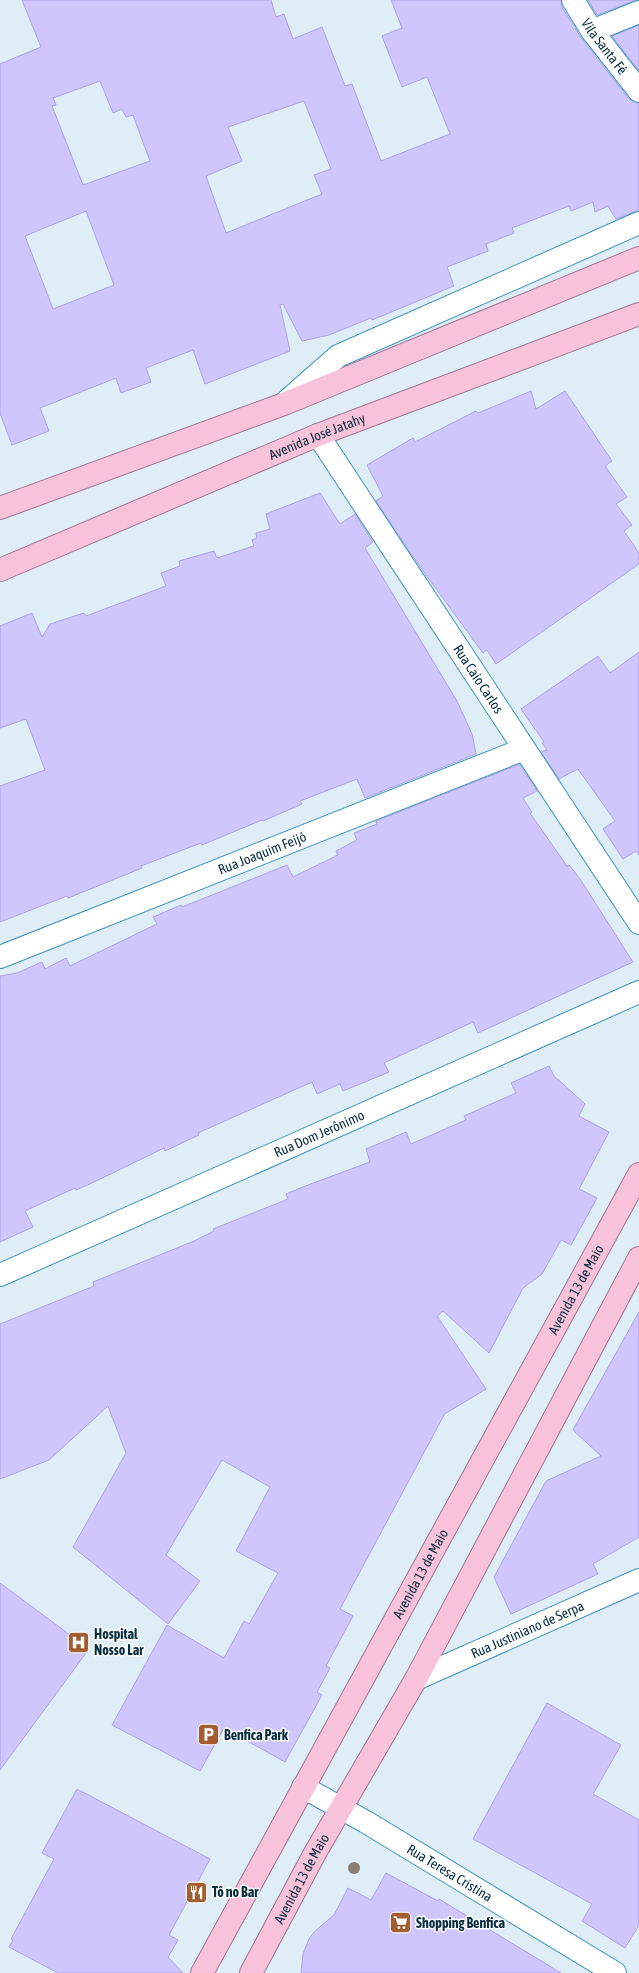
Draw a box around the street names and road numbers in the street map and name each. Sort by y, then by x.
street label: Vila Santa Fé [578,16,631,77]
street label: Avenida José Jatahy [266,410,368,463]
street label: Rua Caio Carlos [450,642,507,716]
street label: Rua Joaquim Feijó [216,828,308,878]
street label: Rua Dom Jerônimo [272,1107,367,1161]
street label: Avenida 13 de Maio [545,1242,607,1337]
street label: Avenida 13 de Maio [389,1526,451,1621]
street label: Rua Justiniano de Serpa [468,1597,587,1662]
street label: Avenida 13 de Maio [271,1831,332,1926]
street label: Rua Teresa Cristina [404,1841,495,1905]

